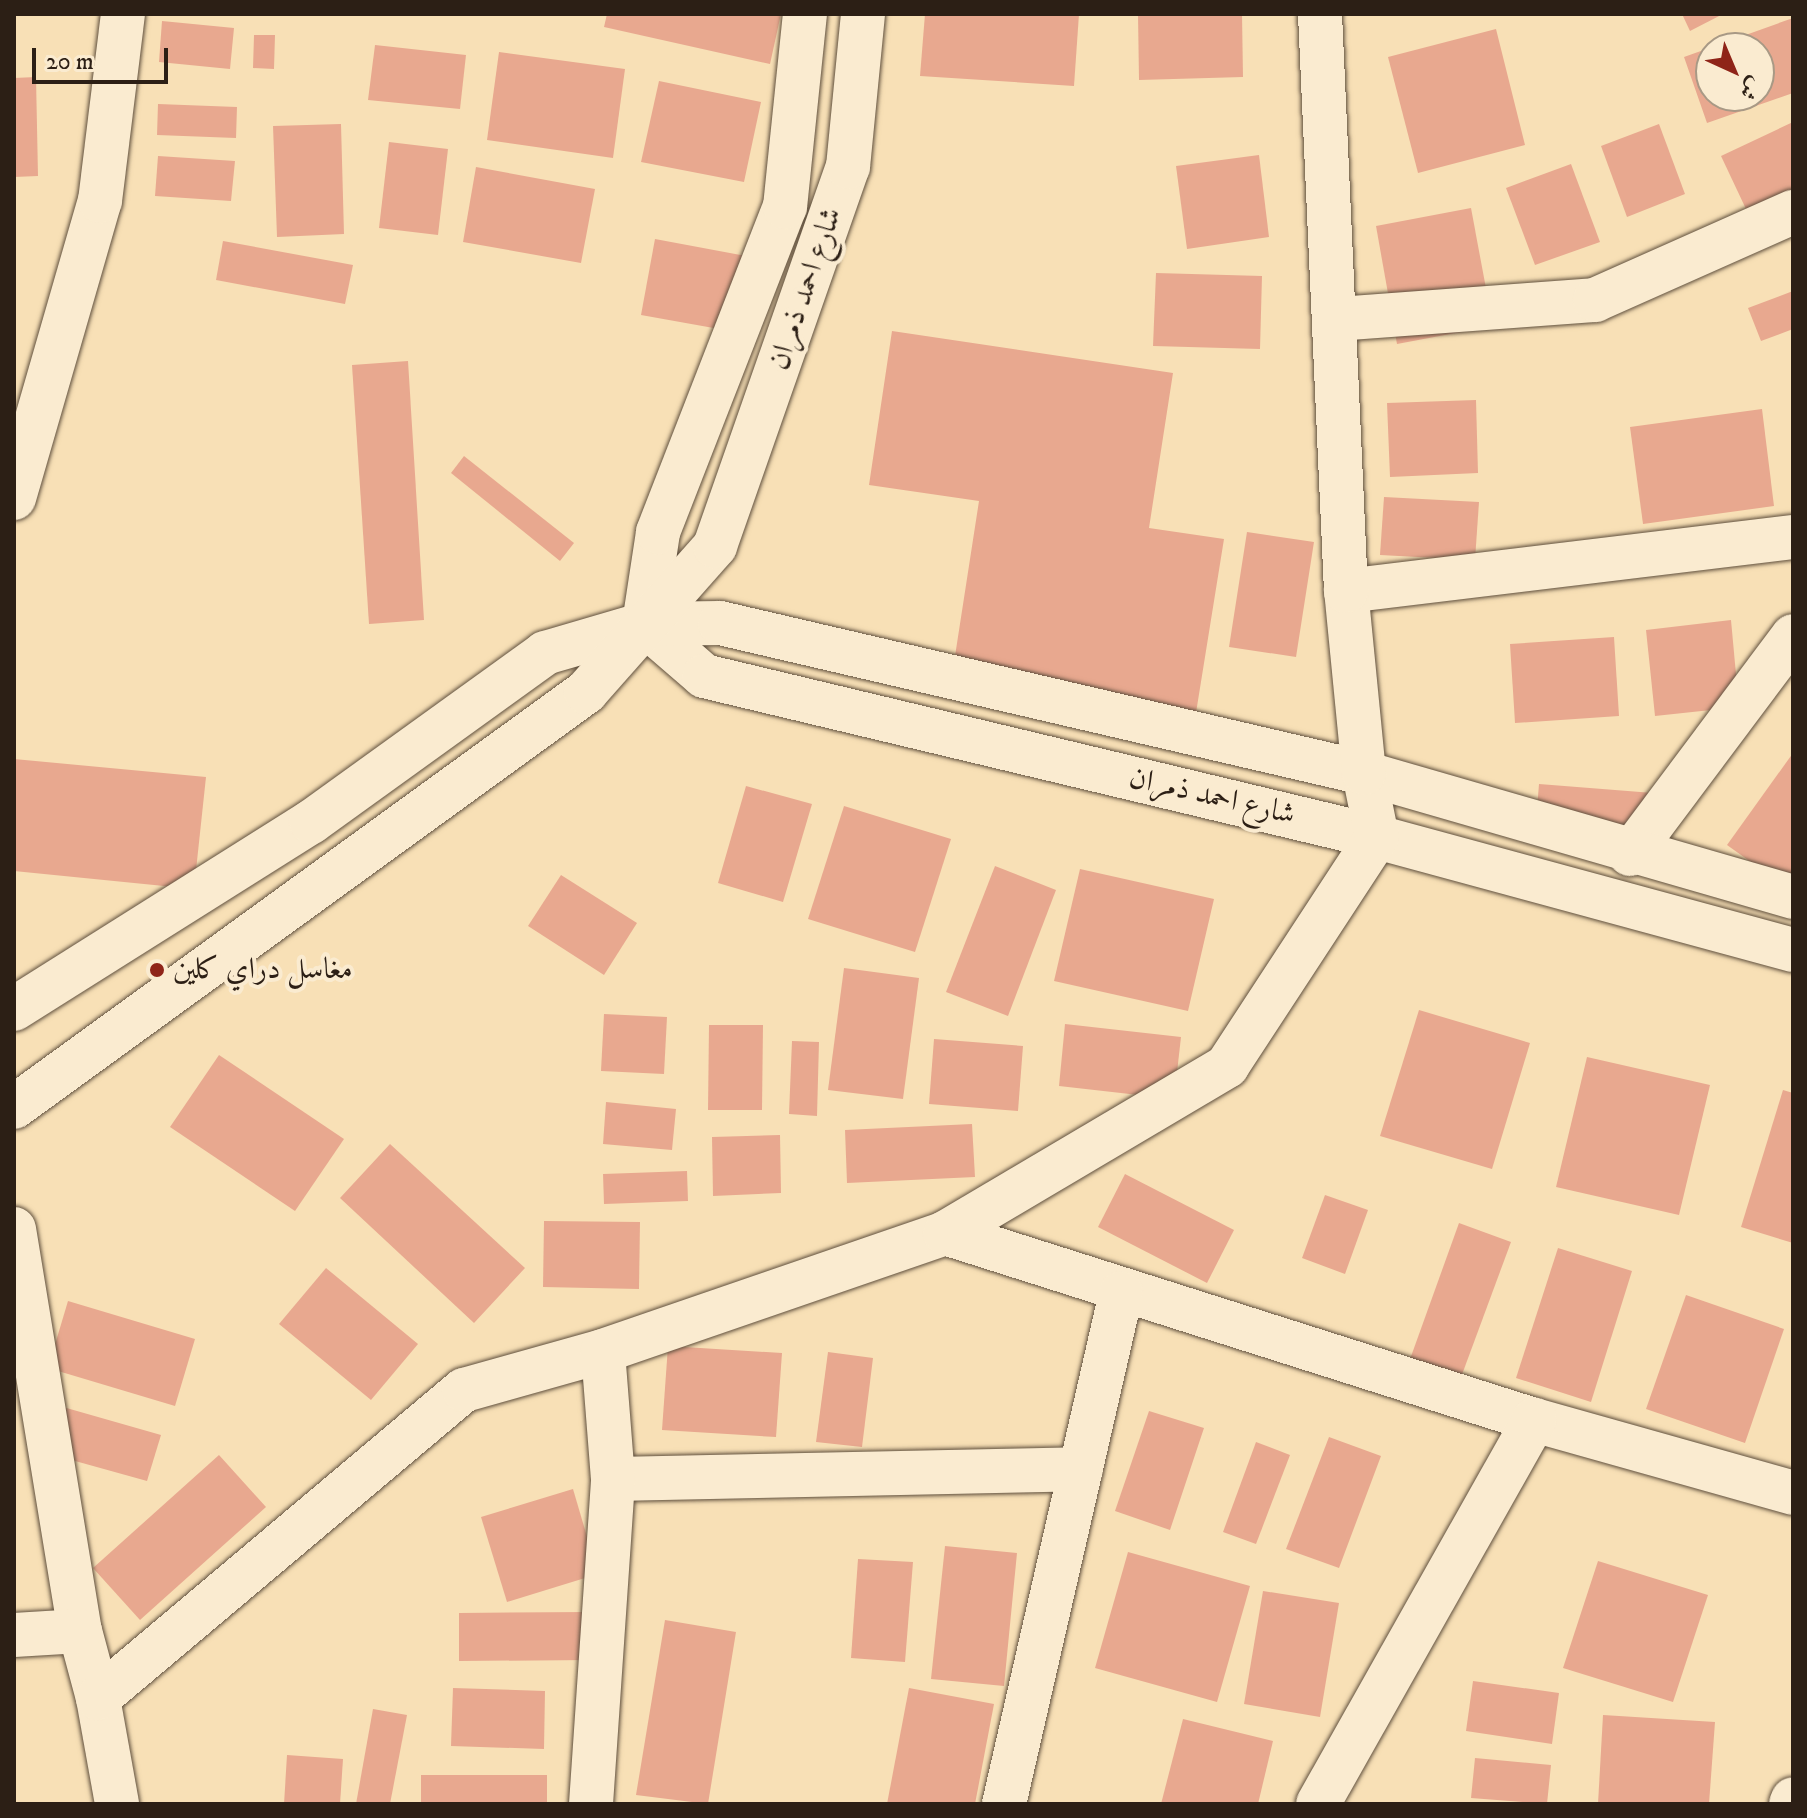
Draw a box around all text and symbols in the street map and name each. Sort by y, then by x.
scale bar [36,32,172,82]
north arrow [1695,32,1775,112]
text: 20 m [46,47,94,77]
text: ش [1733,71,1768,105]
street label: شارع احمد ذمران [761,203,851,375]
street label: شارع احمد ذمران [1126,760,1298,834]
place label: مغاسل دراي كلين [173,952,353,988]
marker: مغاسل دراي كلين [148,961,166,979]

